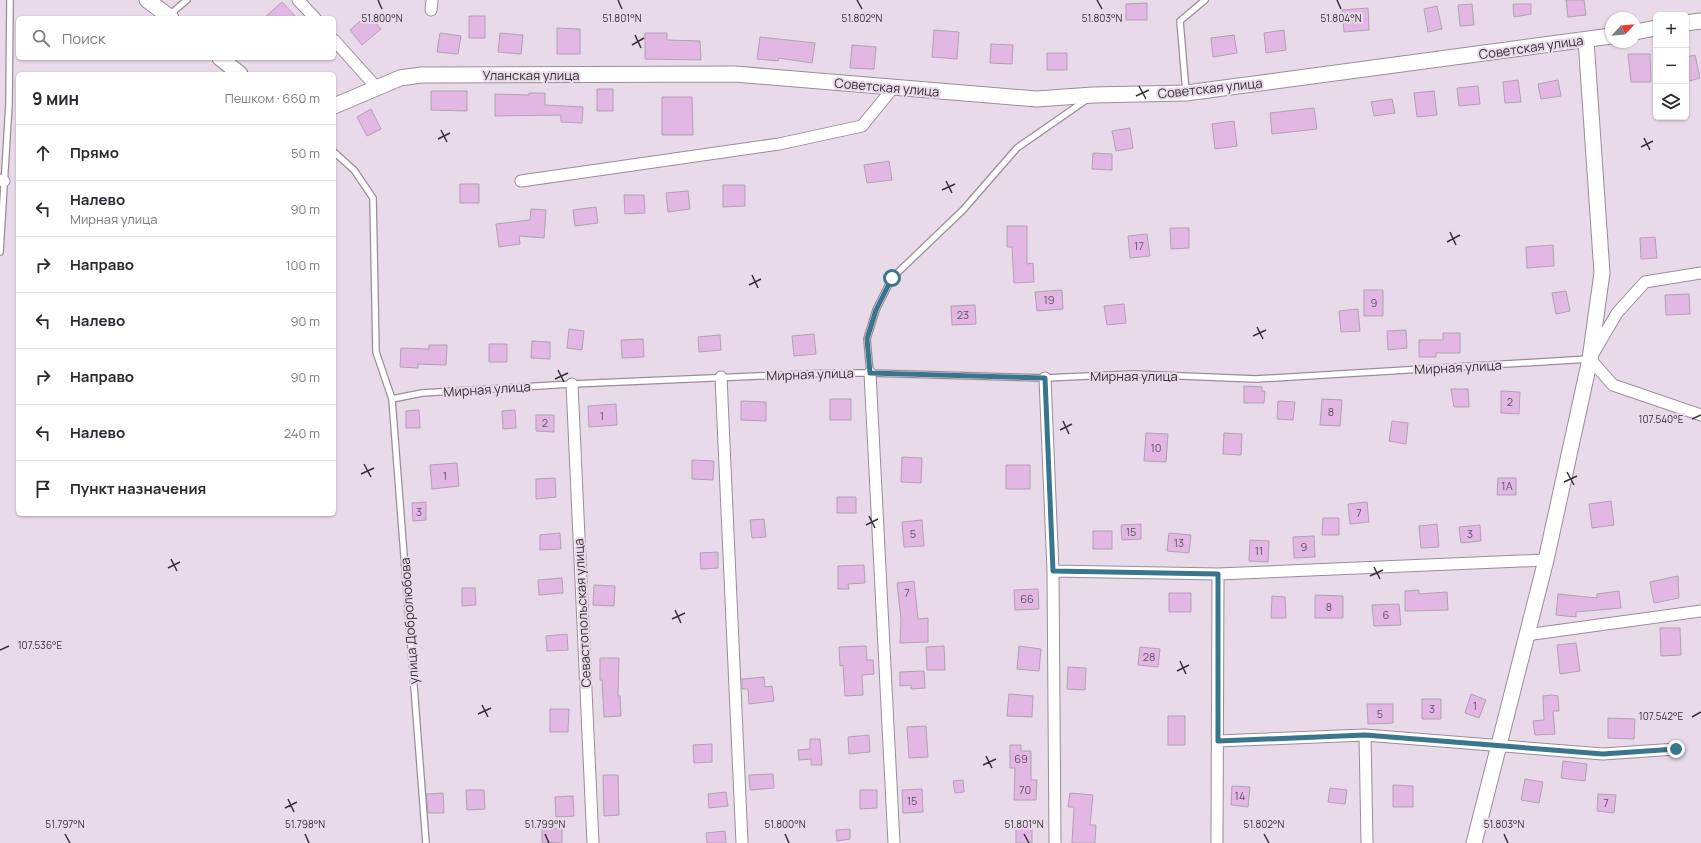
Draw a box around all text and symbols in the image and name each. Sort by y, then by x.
text: 51.800°N [361,11,403,25]
text: 51.801°N [603,11,642,25]
text: 51.802°N [842,11,883,25]
text: 51.803°N [1082,11,1122,25]
text: 51.804°N [1321,11,1362,25]
north arrow [1605,12,1641,48]
map controls [1653,12,1689,120]
button: + [1653,12,1689,48]
search box [16,16,336,60]
icon: search [30,27,52,49]
text: Поиск [62,28,106,49]
street label: Советская улица [1478,31,1584,63]
button: − [1653,48,1689,84]
street label: Уланская улица [483,66,579,84]
street label: Советская улица [834,73,940,101]
street label: Советская улица [1157,74,1263,102]
button: layers [1653,84,1689,120]
text: 9 мин [32,87,79,110]
text: Пешком · 660 m [225,89,320,107]
icon: ahead [32,142,54,164]
text: Прямо [70,142,119,163]
text: 50 m [291,144,320,162]
text: Налево [70,189,125,210]
icon: left [32,198,54,220]
text: 90 m [290,200,320,218]
text: Мирная улица [70,210,157,228]
house number: 17 [1134,238,1144,253]
icon: right [32,254,54,276]
text: Направо [70,254,134,275]
text: 100 m [285,256,320,274]
route start [883,269,901,287]
house number: 19 [1043,292,1055,307]
house number: 9 [1371,295,1378,310]
house number: 23 [957,307,969,322]
icon: left [32,310,54,332]
text: Налево [70,310,125,331]
text: 90 m [290,312,320,330]
street label: Мирная улица [1414,356,1502,378]
street label: Мирная улица [766,363,854,385]
icon: right [32,366,54,388]
text: Направо [70,366,134,387]
street label: Мирная улица [1090,367,1178,385]
text: 90 m [290,368,320,386]
street label: Мирная улица [443,377,531,401]
house number: 2 [1507,394,1513,409]
house number: 8 [1328,404,1334,419]
house number: 1 [600,408,604,423]
text: 107.540°E [1639,412,1684,426]
house number: 2 [542,415,548,430]
icon: left [32,422,54,444]
text: Налево [70,422,125,443]
text: 240 m [284,424,320,442]
house number: 10 [1150,440,1162,455]
house number: 1 [443,468,447,483]
icon: arrive [32,478,54,500]
text: Пункт назначения [70,478,206,499]
house number: 1А [1501,478,1513,493]
house number: 3 [416,504,422,519]
house number: 7 [1356,505,1362,520]
house number: 15 [1126,524,1136,539]
house number: 5 [910,526,916,541]
house number: 3 [1467,526,1473,541]
house number: 13 [1174,535,1184,550]
street label: Севастопольская улица [569,538,595,688]
house number: 9 [1301,539,1308,554]
house number: 11 [1255,543,1263,558]
street label: улица Добролюбова [396,557,422,685]
house number: 7 [904,585,910,600]
house number: 66 [1020,591,1034,606]
house number: 8 [1326,599,1332,614]
house number: 6 [1383,607,1390,622]
text: 107.536°E [18,638,63,652]
house number: 28 [1143,649,1155,664]
house number: 1 [1473,698,1477,713]
house number: 3 [1429,701,1435,716]
house number: 5 [1377,706,1383,721]
text: 107.542°E [1639,709,1684,723]
route end [1667,740,1685,758]
house number: 69 [1014,751,1028,766]
house number: 70 [1019,782,1031,797]
house number: 14 [1235,788,1245,803]
house number: 15 [907,793,917,808]
house number: 7 [1603,795,1609,810]
text: 51.797°N [45,817,85,831]
text: 51.798°N [285,817,325,831]
text: 51.799°N [525,817,565,831]
text: 51.800°N [764,817,806,831]
text: 51.801°N [1005,817,1044,831]
text: 51.802°N [1244,817,1285,831]
text: 51.803°N [1484,817,1524,831]

